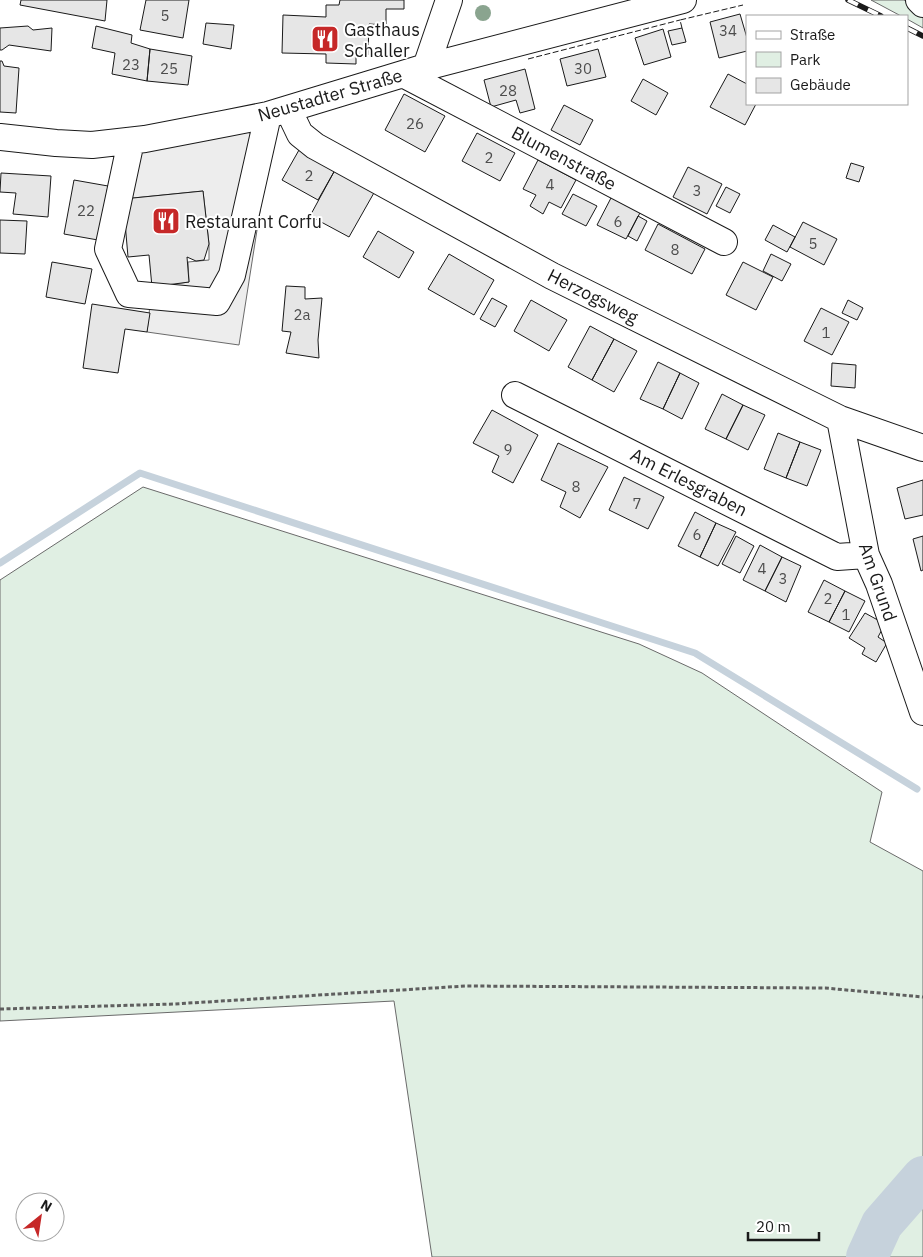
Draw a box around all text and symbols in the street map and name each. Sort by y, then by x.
house number: 5 [160,6,170,25]
legend [746,15,908,105]
place label: Gasthaus Schaller [344,18,420,62]
house number: 34 [719,21,737,40]
restaurant icon: Gasthaus Schaller [310,24,340,54]
text: Straße [790,25,835,44]
text: Park [790,50,820,69]
house number: 23 [122,55,140,74]
house number: 25 [160,59,178,78]
house number: 30 [574,59,592,78]
street label: Neustadter Straße [255,63,405,127]
text: Gebäude [790,75,851,94]
house number: 28 [499,81,517,100]
house number: 26 [406,114,424,133]
street label: Blumenstraße [508,121,620,195]
house number: 2 [484,148,494,167]
house number: 2 [304,166,314,185]
house number: 4 [545,175,555,194]
house number: 3 [692,181,702,200]
house number: 22 [77,201,95,220]
restaurant icon: Restaurant Corfu [151,206,181,236]
place label: Restaurant Corfu [185,210,322,233]
house number: 6 [613,212,623,231]
house number: 5 [808,234,818,253]
house number: 8 [670,240,680,259]
street label: Herzogsweg [544,263,643,329]
house number: 2a [293,305,311,324]
house number: 1 [821,323,831,342]
house number: 9 [503,440,513,459]
street label: Am Erlesgraben [627,443,751,521]
house number: 8 [571,477,581,496]
house number: 7 [632,494,642,513]
house number: 6 [692,525,702,544]
street label: Am Grund [854,540,902,624]
house number: 4 [757,559,767,578]
house number: 3 [778,569,788,588]
house number: 2 [823,589,833,608]
house number: 1 [841,605,851,624]
north arrow [15,1192,65,1242]
text: N [38,1195,55,1216]
scale bar [748,1210,819,1242]
text: 20 m [756,1217,791,1236]

